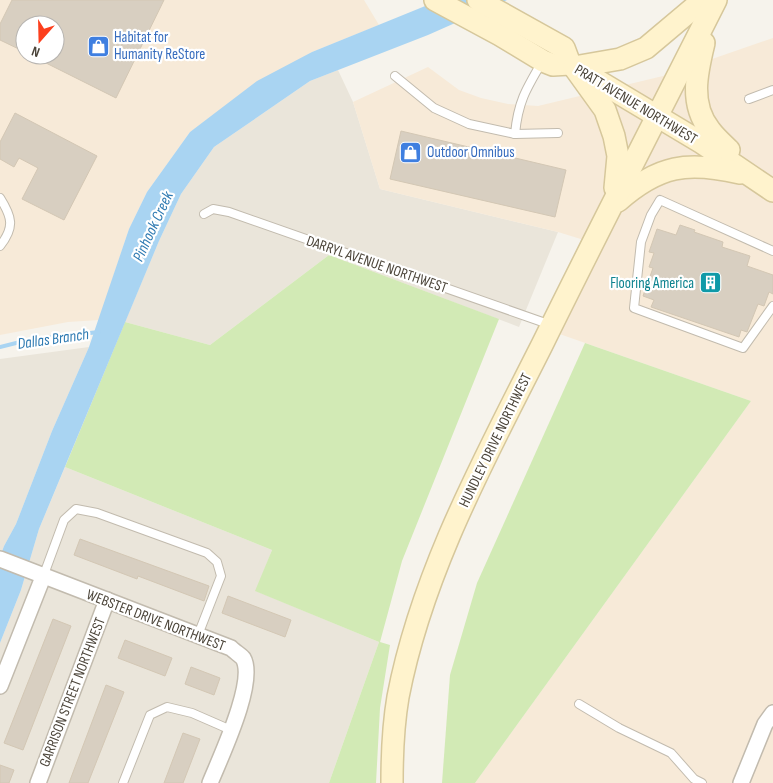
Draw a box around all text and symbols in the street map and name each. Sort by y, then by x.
north arrow [15,15,65,65]
place label: Habitat for Humanity ReStore [114,28,205,64]
shop icon: Habitat for Humanity ReStore [86,34,110,58]
text: N [29,42,42,61]
street label: PRATT AVENUE NORTHWEST [571,60,701,149]
shop icon: Outdoor Omnibus [399,140,423,164]
place label: Outdoor Omnibus [427,143,515,162]
water label: Pinhook Creek [129,188,178,264]
street label: DARRYL AVENUE NORTHWEST [304,231,450,298]
building icon: Flooring America [698,271,722,295]
place label: Flooring America [610,274,694,293]
water label: Dallas Branch [16,325,90,354]
street label: HUNDLEY DRIVE NORTHWEST [455,370,536,510]
street label: WEBSTER DRIVE NORTHWEST [84,585,228,656]
street label: GARRISON STREET NORTHWEST [35,615,110,770]

